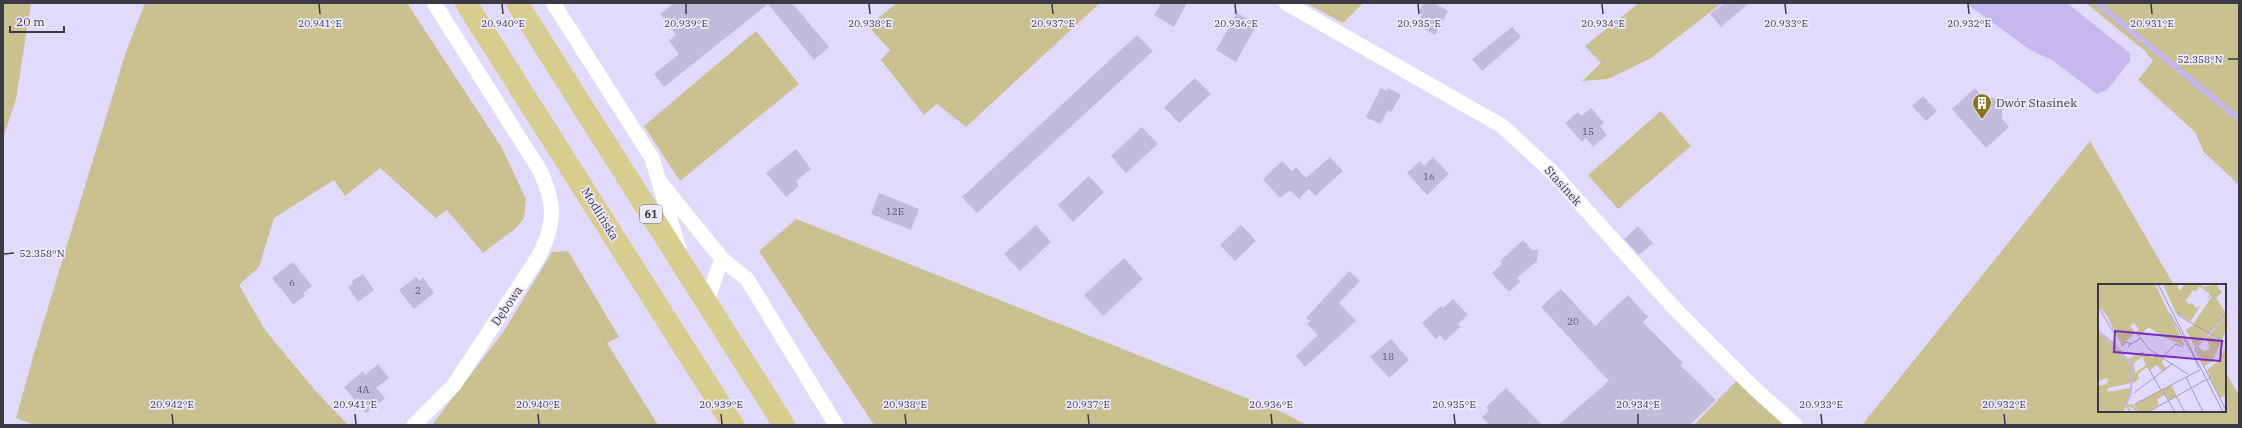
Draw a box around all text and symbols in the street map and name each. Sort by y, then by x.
scale bar [10,8,64,34]
text: 20 m [16,14,45,29]
text: 20.941°E [298,17,342,30]
text: 20.940°E [481,17,525,30]
text: 20.939°E [664,17,708,30]
text: 20.938°E [848,17,892,30]
text: 20.937°E [1031,17,1075,30]
text: 20.936°E [1214,17,1258,30]
text: 20.935°E [1397,17,1441,30]
text: 20.934°E [1581,17,1625,30]
text: 20.933°E [1764,17,1808,30]
text: 20.932°E [1947,17,1991,30]
text: 20.931°E [2130,17,2174,30]
text: 52.358°N [2177,53,2223,66]
building icon: Dwór Stasinek [1971,92,1993,120]
place label: Dwór Stasinek [1996,95,2077,110]
house number: 15 [1582,125,1594,138]
street label: Stasinek [1542,163,1585,209]
house number: 16 [1423,170,1435,183]
street label: Modlińska [578,185,623,243]
road number: 61 [640,205,662,223]
house number: 12E [886,205,904,218]
text: 52.358°N [19,247,65,260]
house number: 6 [289,276,295,289]
street label: Dębowa [488,283,526,328]
house number: 2 [415,284,421,297]
inset map [2098,284,2226,412]
house number: 20 [1567,315,1579,328]
house number: 18 [1382,350,1394,363]
house number: 4A [357,383,370,396]
text: 20.942°E [150,398,194,411]
text: 20.941°E [333,398,377,411]
text: 20.940°E [516,398,560,411]
text: 20.939°E [699,398,743,411]
text: 20.938°E [883,398,927,411]
text: 20.937°E [1066,398,1110,411]
text: 20.936°E [1249,398,1293,411]
text: 20.935°E [1432,398,1476,411]
text: 20.934°E [1616,398,1660,411]
text: 20.933°E [1799,398,1843,411]
text: 20.932°E [1982,398,2026,411]

